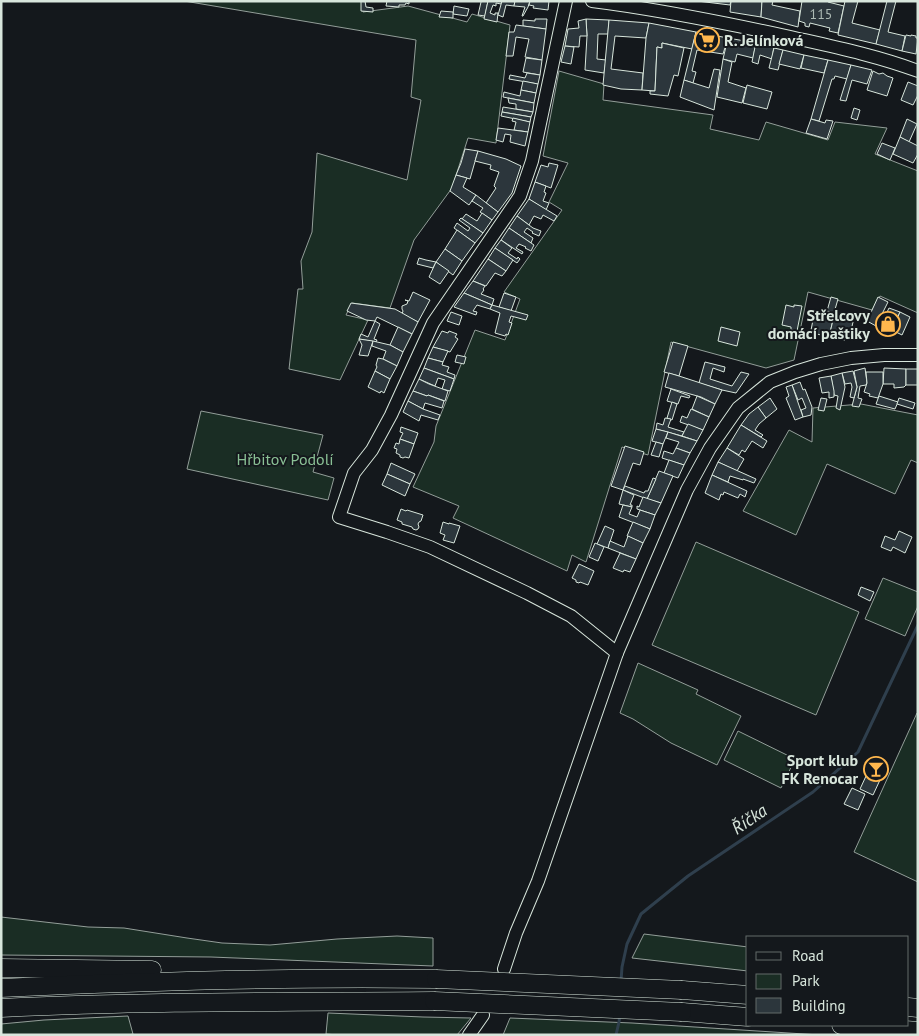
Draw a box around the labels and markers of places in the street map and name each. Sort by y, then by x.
supermarket icon: R. Jelínková [694,27,720,53]
place label: R. Jelínková [724,30,803,50]
place label: Střelcovy domácí paštiky [768,305,870,343]
shop icon: Střelcovy domácí paštiky [875,311,901,337]
place label: Sport klub FK Renocar [782,750,858,788]
bar icon: Sport klub FK Renocar [863,756,889,782]

